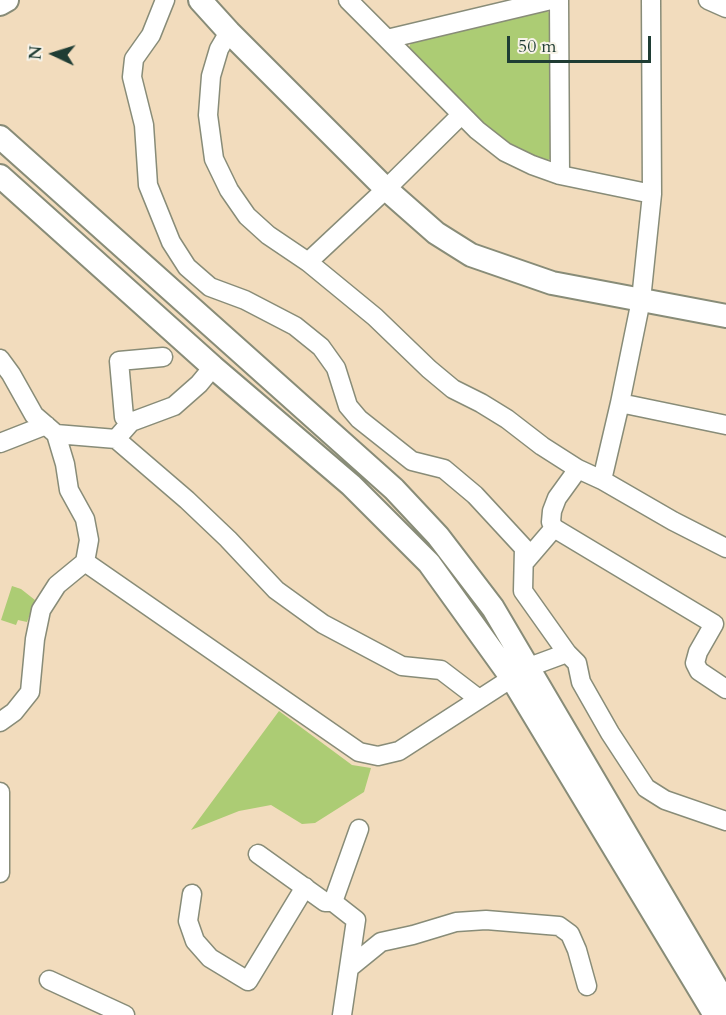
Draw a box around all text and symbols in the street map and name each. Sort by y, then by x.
north arrow [24,24,84,84]
scale bar [510,24,654,62]
text: 50 m [518,34,557,59]
text: N [25,45,48,60]

